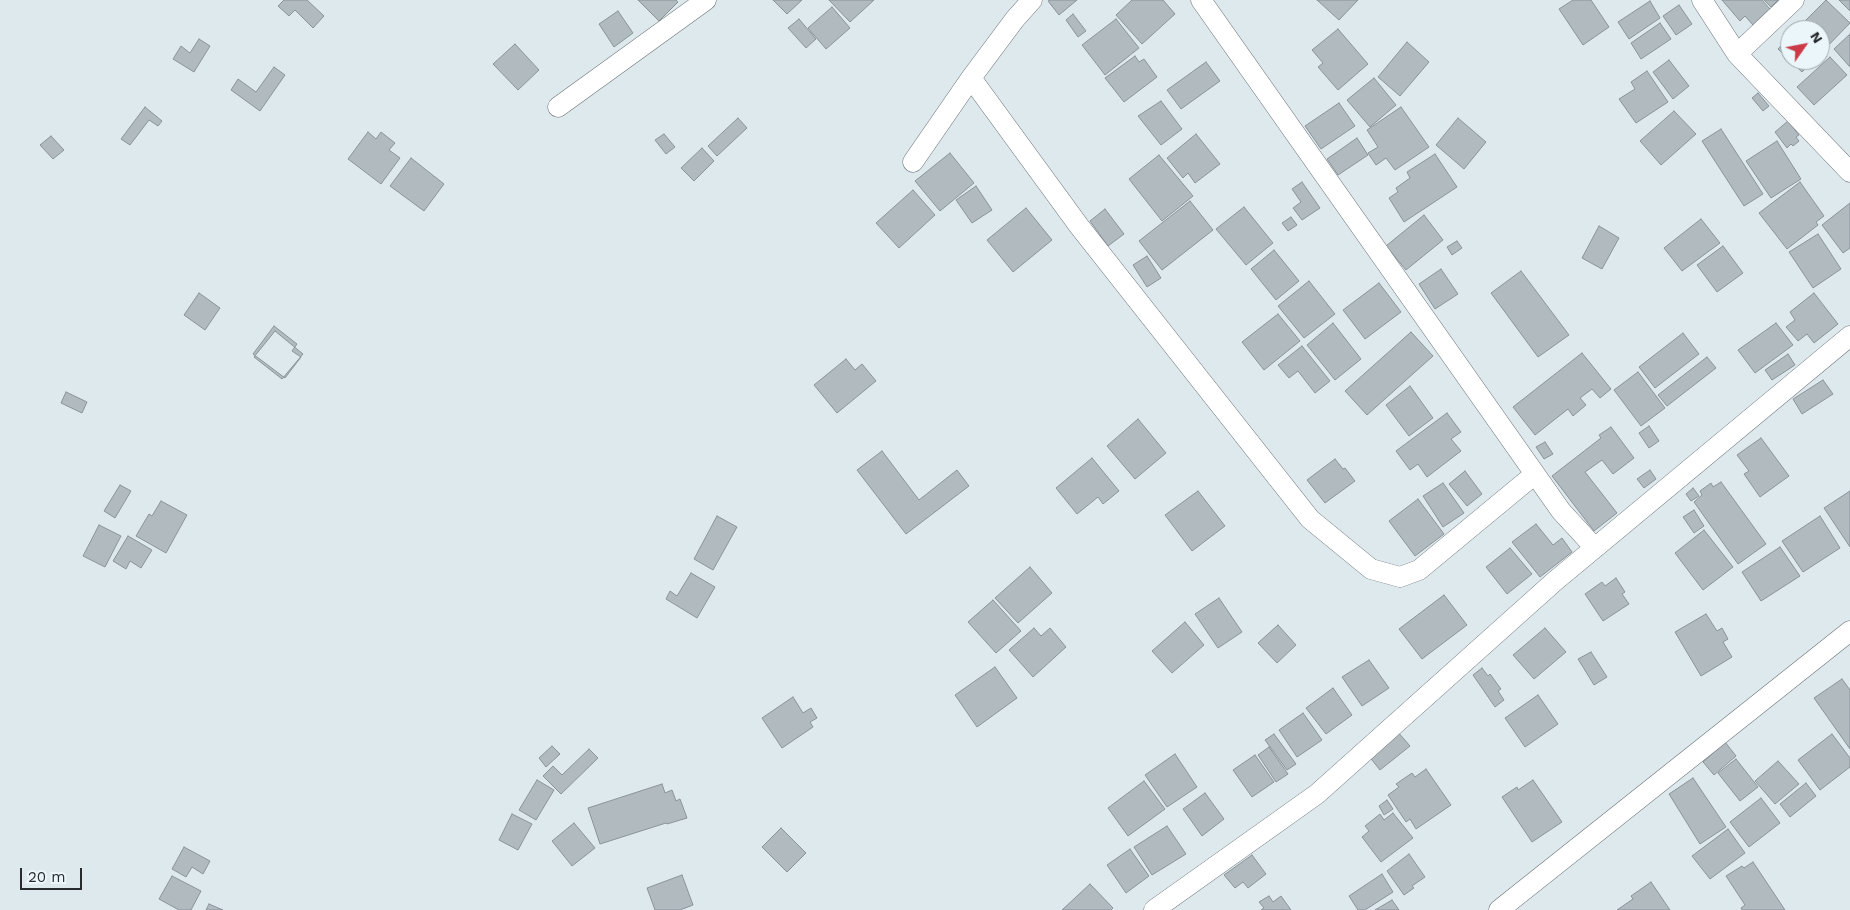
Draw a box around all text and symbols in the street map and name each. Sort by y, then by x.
north arrow [1780,20,1830,70]
text: N [1807,29,1826,46]
scale bar [22,858,85,890]
text: 20 m [28,868,66,886]

